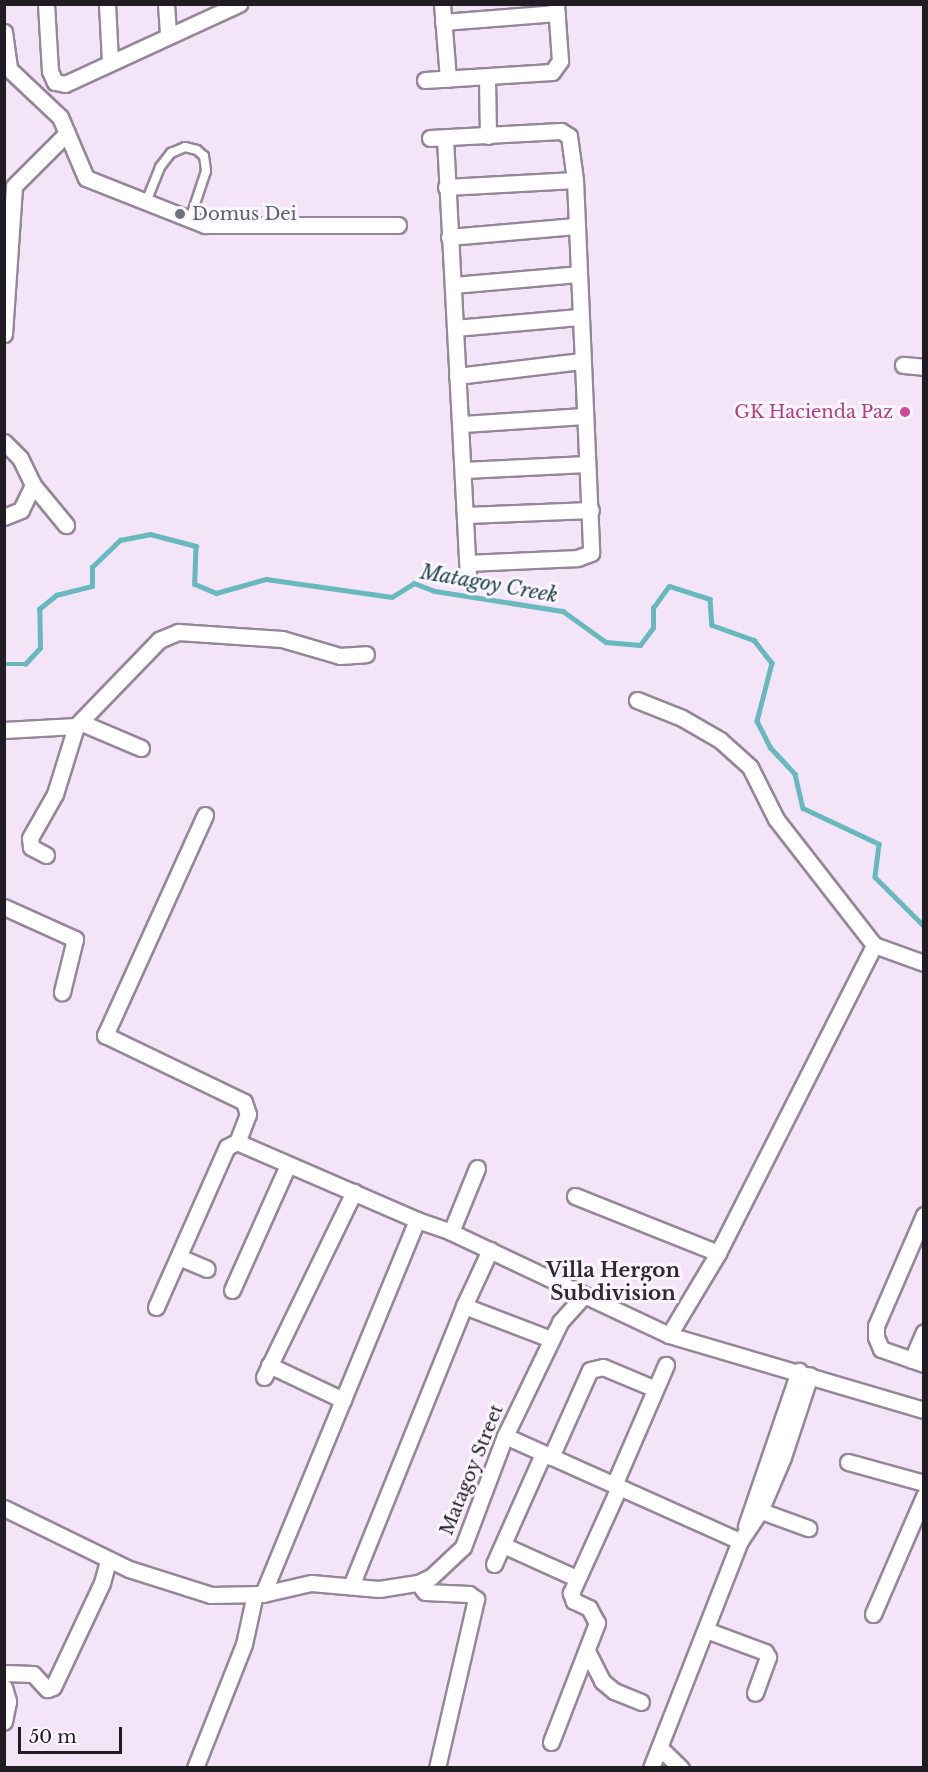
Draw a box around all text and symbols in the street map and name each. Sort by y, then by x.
place label: Domus Dei [192,203,297,225]
marker: Domus Dei [173,207,187,221]
place label: GK Hacienda Paz [734,401,893,423]
marker: GK Hacienda Paz [898,405,912,419]
water label: Matagoy Creek [418,560,560,608]
district label: Villa Hergon Subdivision [546,1259,680,1306]
street label: Matagoy Street [436,1401,508,1539]
scale bar [21,1715,124,1753]
text: 50 m [29,1726,77,1748]

